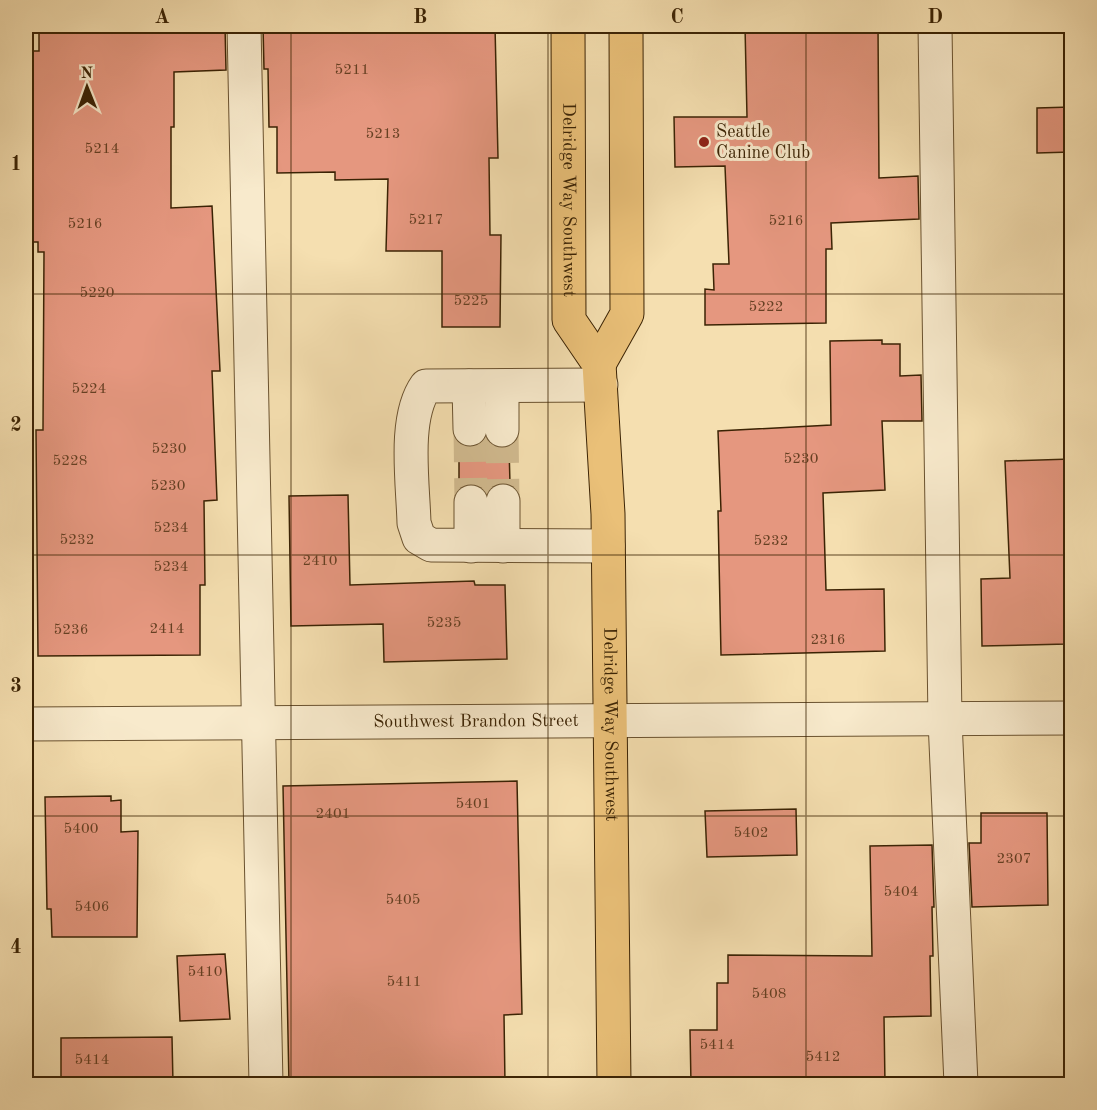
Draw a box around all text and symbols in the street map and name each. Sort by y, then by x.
text: A [154,8,170,28]
text: B [413,8,427,28]
text: C [670,8,684,28]
text: D [927,8,943,28]
north arrow [57,57,117,117]
house number: 5211 [335,63,369,78]
text: N [81,66,94,82]
street label: Delridge Way Southwest [559,103,578,297]
place label: Seattle Canine Club [716,123,810,162]
house number: 5213 [366,127,400,142]
marker: Seattle Canine Club [697,135,711,149]
house number: 5214 [85,142,119,157]
text: 1 [10,155,22,175]
house number: 5217 [409,213,443,228]
house number: 5216 [769,214,803,229]
house number: 5216 [68,217,102,232]
house number: 5220 [80,286,114,301]
house number: 5225 [454,294,488,309]
house number: 5222 [749,300,783,315]
house number: 5224 [72,382,106,397]
text: 2 [10,416,22,436]
house number: 5230 [152,442,186,457]
house number: 5230 [784,452,818,467]
house number: 5228 [53,454,87,469]
house number: 5230 [151,479,185,494]
house number: 5234 [154,521,188,536]
house number: 5232 [60,533,94,548]
house number: 5232 [754,534,788,549]
house number: 2410 [303,554,337,569]
house number: 5234 [154,560,188,575]
house number: 5235 [427,616,461,631]
house number: 2414 [150,622,184,637]
house number: 5236 [54,623,88,638]
street label: Delridge Way Southwest [600,627,620,822]
house number: 2316 [811,633,845,648]
text: 3 [10,677,22,697]
street label: Southwest Brandon Street [373,712,579,731]
house number: 5401 [456,797,490,812]
house number: 2401 [316,807,350,822]
house number: 5400 [64,822,98,837]
house number: 5402 [734,826,768,841]
house number: 2307 [997,852,1031,867]
house number: 5404 [884,885,918,900]
house number: 5405 [386,893,420,908]
house number: 5406 [75,900,109,915]
text: 4 [10,938,22,958]
house number: 5410 [188,965,222,980]
house number: 5411 [387,975,421,990]
house number: 5408 [752,987,786,1002]
house number: 5414 [700,1038,734,1053]
house number: 5412 [806,1050,840,1065]
house number: 5414 [75,1053,109,1068]

